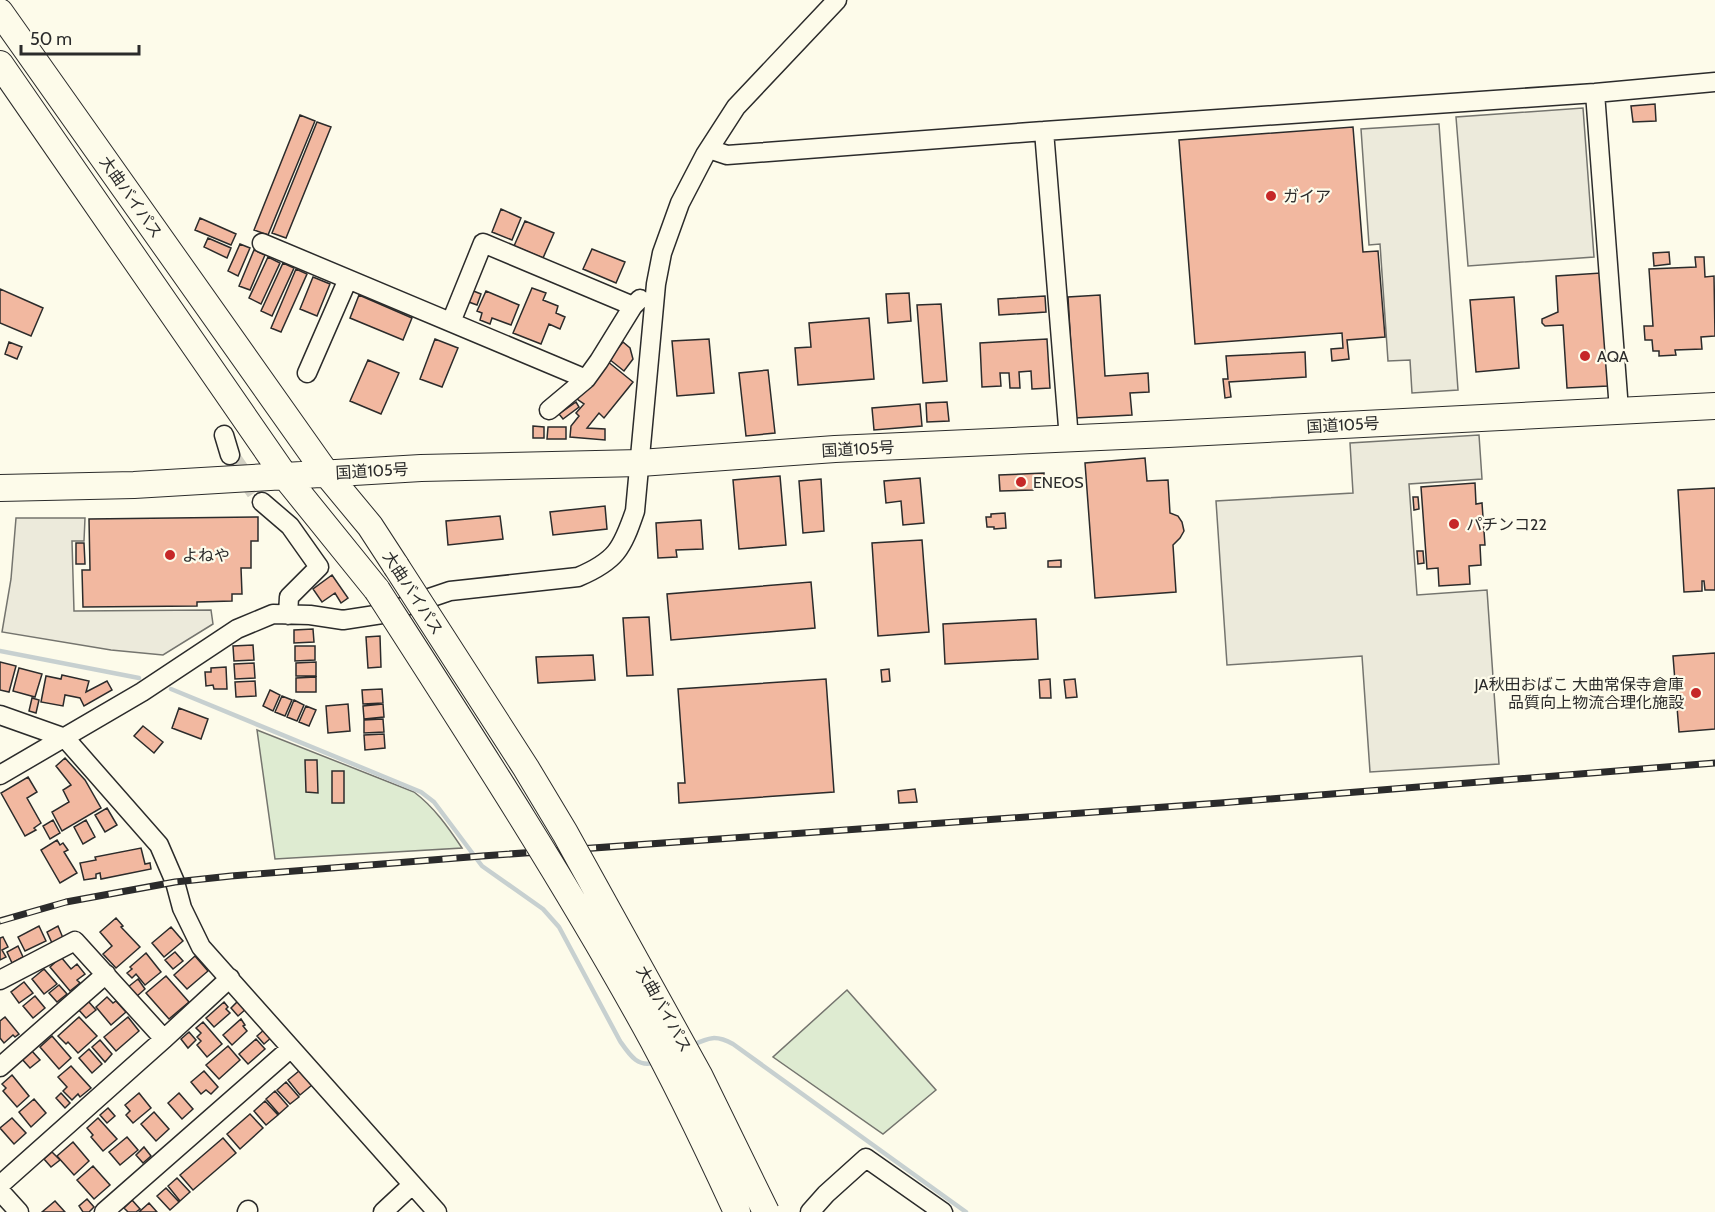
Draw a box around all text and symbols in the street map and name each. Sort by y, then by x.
scale bar [21,18,140,56]
text: 50 m [30,28,72,50]
street label: 大曲バイパス [96,152,166,242]
place label: ガイア [1283,187,1331,206]
marker: ガイア [1264,189,1278,203]
place label: AQA [1597,347,1629,366]
marker: AQA [1578,349,1592,363]
street label: 国道105号 [1306,414,1380,436]
street label: 国道105号 [821,438,895,460]
street label: 国道105号 [335,460,409,482]
place label: ENEOS [1033,473,1083,492]
marker: ENEOS [1014,475,1028,489]
place label: パチンコ22 [1466,515,1547,534]
marker: パチンコ22 [1447,517,1461,531]
place label: よねや [182,546,230,565]
marker: よねや [163,548,177,562]
street label: 大曲バイパス [379,548,447,638]
place label: JA秋田おばこ 大曲常保寺倉庫 品質向上物流合理化施設 [1473,675,1684,712]
marker: JA秋田おばこ 大曲常保寺倉庫 品質向上物流合理化施設 [1689,686,1703,700]
street label: 大曲バイパス [632,963,696,1055]

